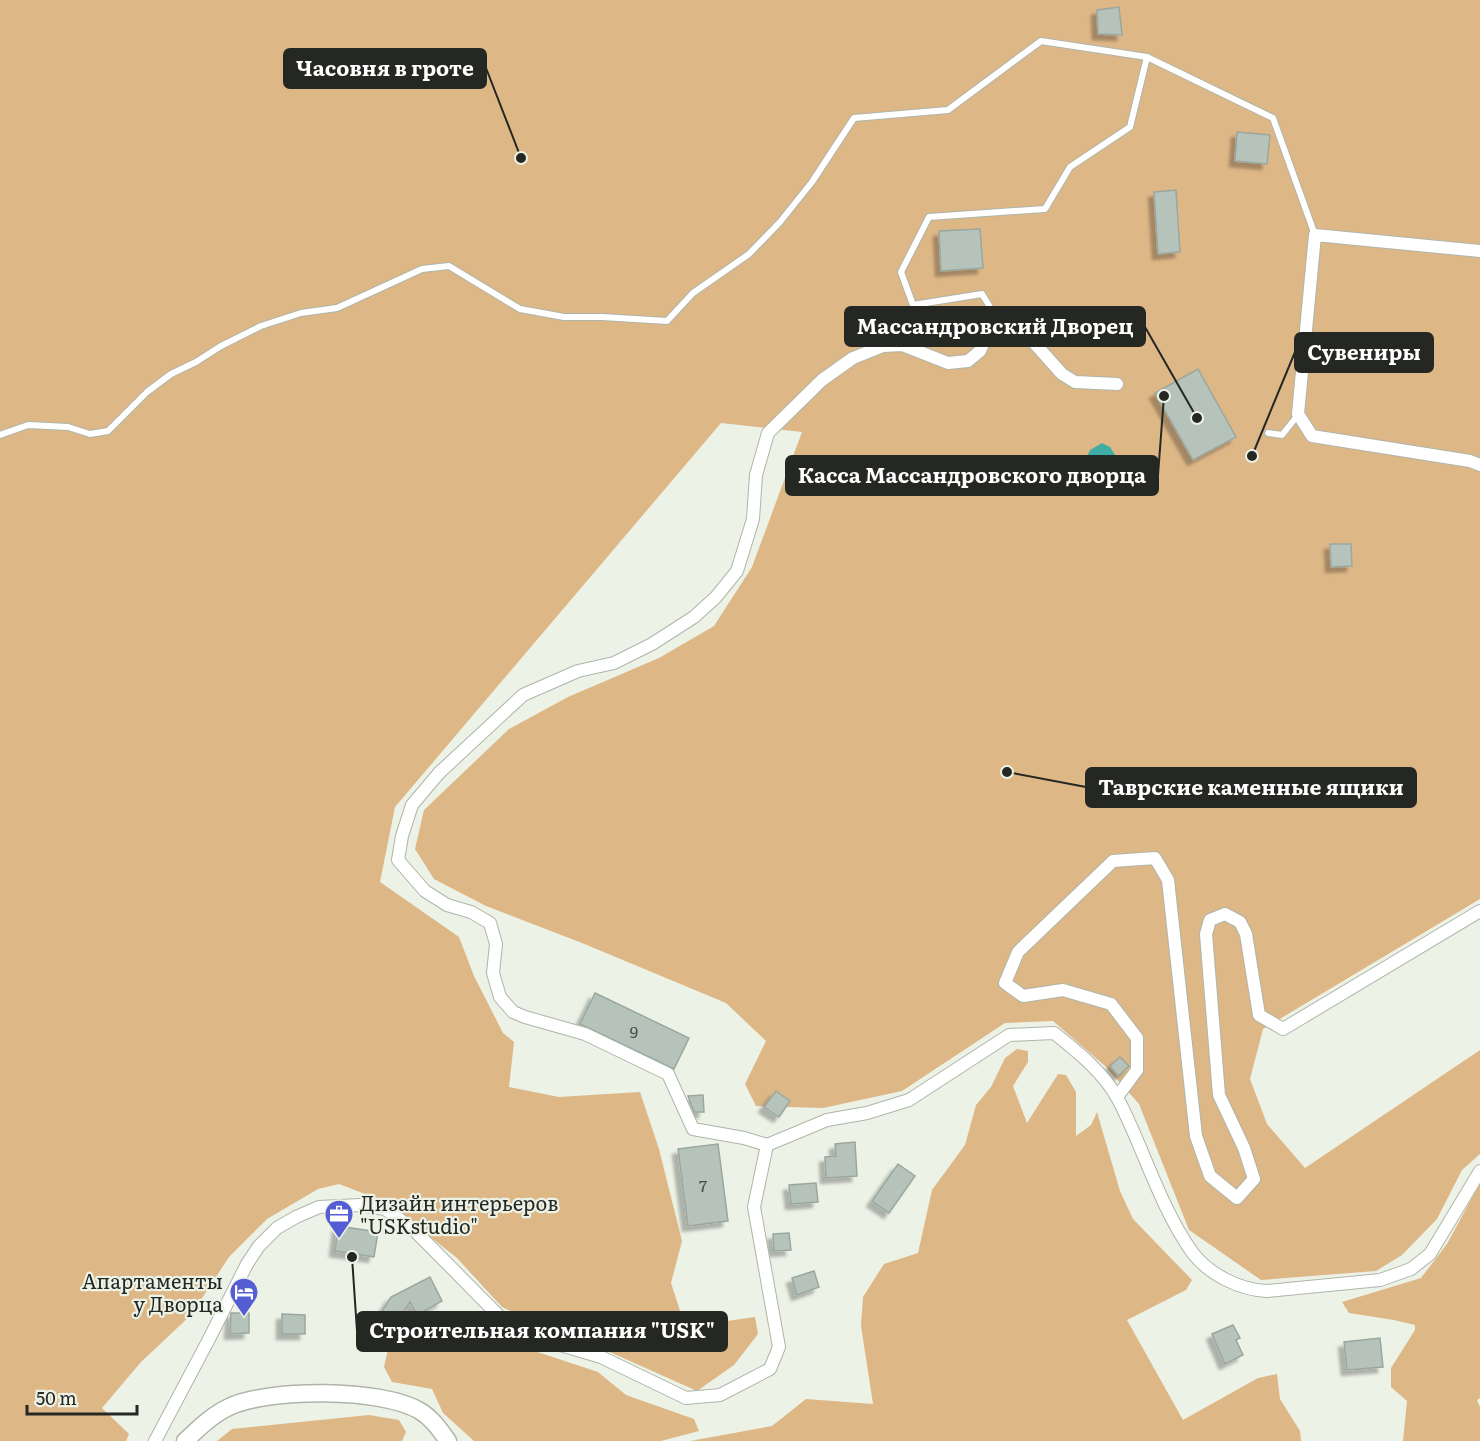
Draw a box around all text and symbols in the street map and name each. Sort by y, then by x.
callout: Часовня в гроте [284,49,486,88]
text: Часовня в гроте [296,51,474,82]
callout: Массандровский Дворец [845,307,1145,346]
text: Массандровский Дворец [857,309,1133,340]
callout: Сувениры [1295,333,1433,372]
text: Сувениры [1307,335,1421,366]
callout: Касса Массандровского дворца [786,456,1158,495]
text: Касса Массандровского дворца [798,458,1147,489]
callout: Таврские каменные ящики [1086,768,1416,807]
text: Таврские каменные ящики [1098,770,1404,801]
house number: 9 [630,1019,638,1043]
house number: 7 [699,1173,707,1197]
place label: Дизайн интерьеров "USKstudio" [360,1187,558,1240]
office icon: Дизайн интерьеров "USKstudio" [323,1198,355,1240]
place label: Апартаменты у Дворца [82,1265,223,1318]
hotel icon: Апартаменты у Дворца [228,1276,260,1318]
callout: Строительная компания "USK" [357,1312,727,1351]
text: Строительная компания "USK" [369,1313,715,1344]
scale bar [27,1378,136,1416]
text: 50 m [36,1384,77,1411]

